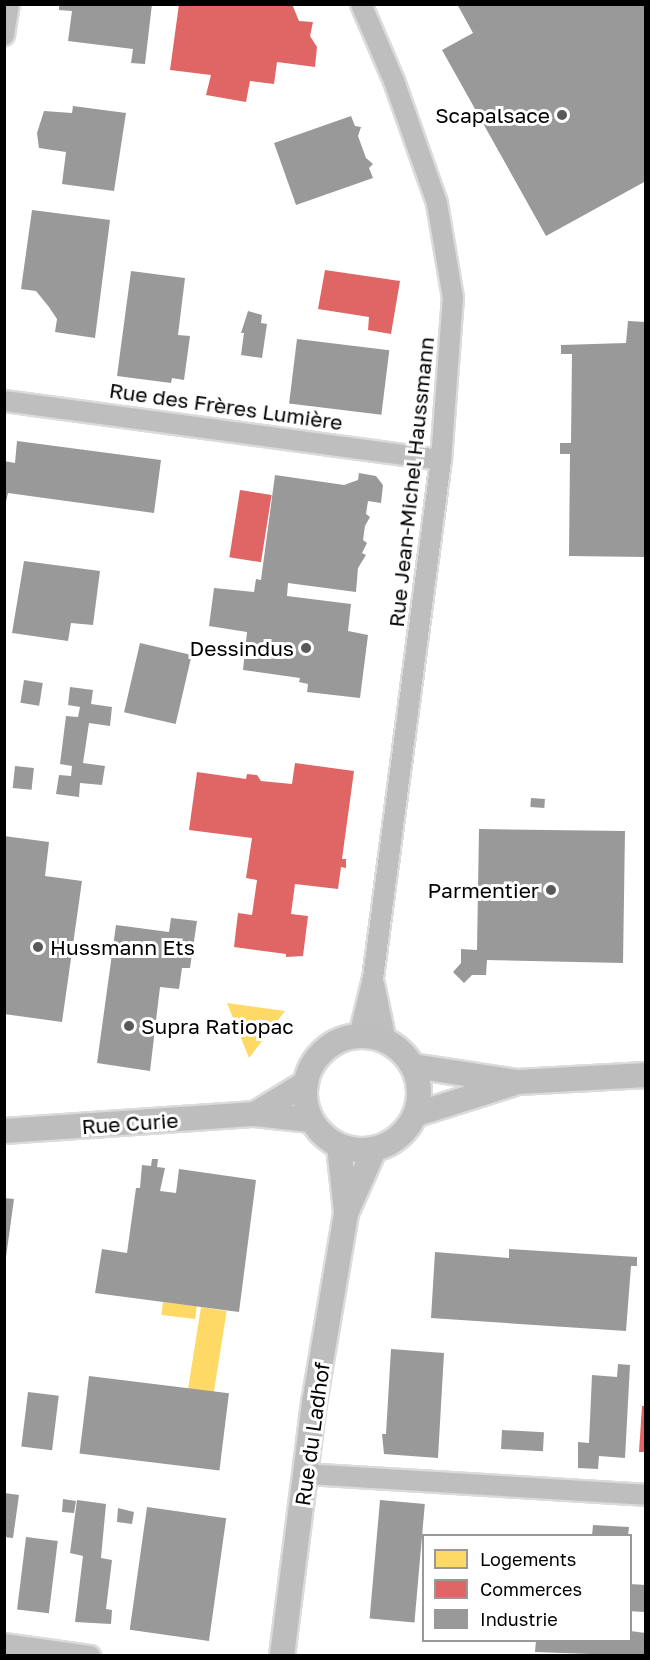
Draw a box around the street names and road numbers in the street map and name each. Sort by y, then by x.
street label: Rue Jean-Michel Haussmann [383,336,439,628]
street label: Rue des Frères Lumière [108,377,344,435]
street label: Rue Curie [81,1107,179,1139]
street label: Rue du Ladhof [289,1361,335,1507]

